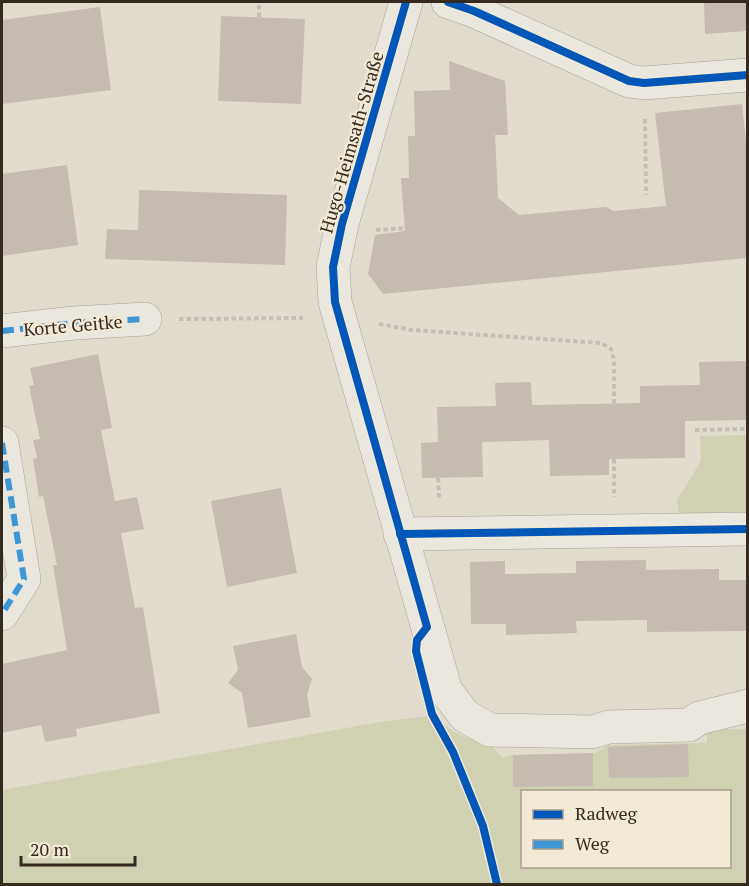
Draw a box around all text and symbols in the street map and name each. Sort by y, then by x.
street label: Hugo-Heimsath-Straße [314,48,388,236]
street label: Korte Geitke [22,309,124,341]
legend [521,790,731,868]
text: Radweg [575,801,637,825]
scale bar [21,829,135,867]
text: Weg [575,831,610,855]
text: 20 m [30,837,70,861]

